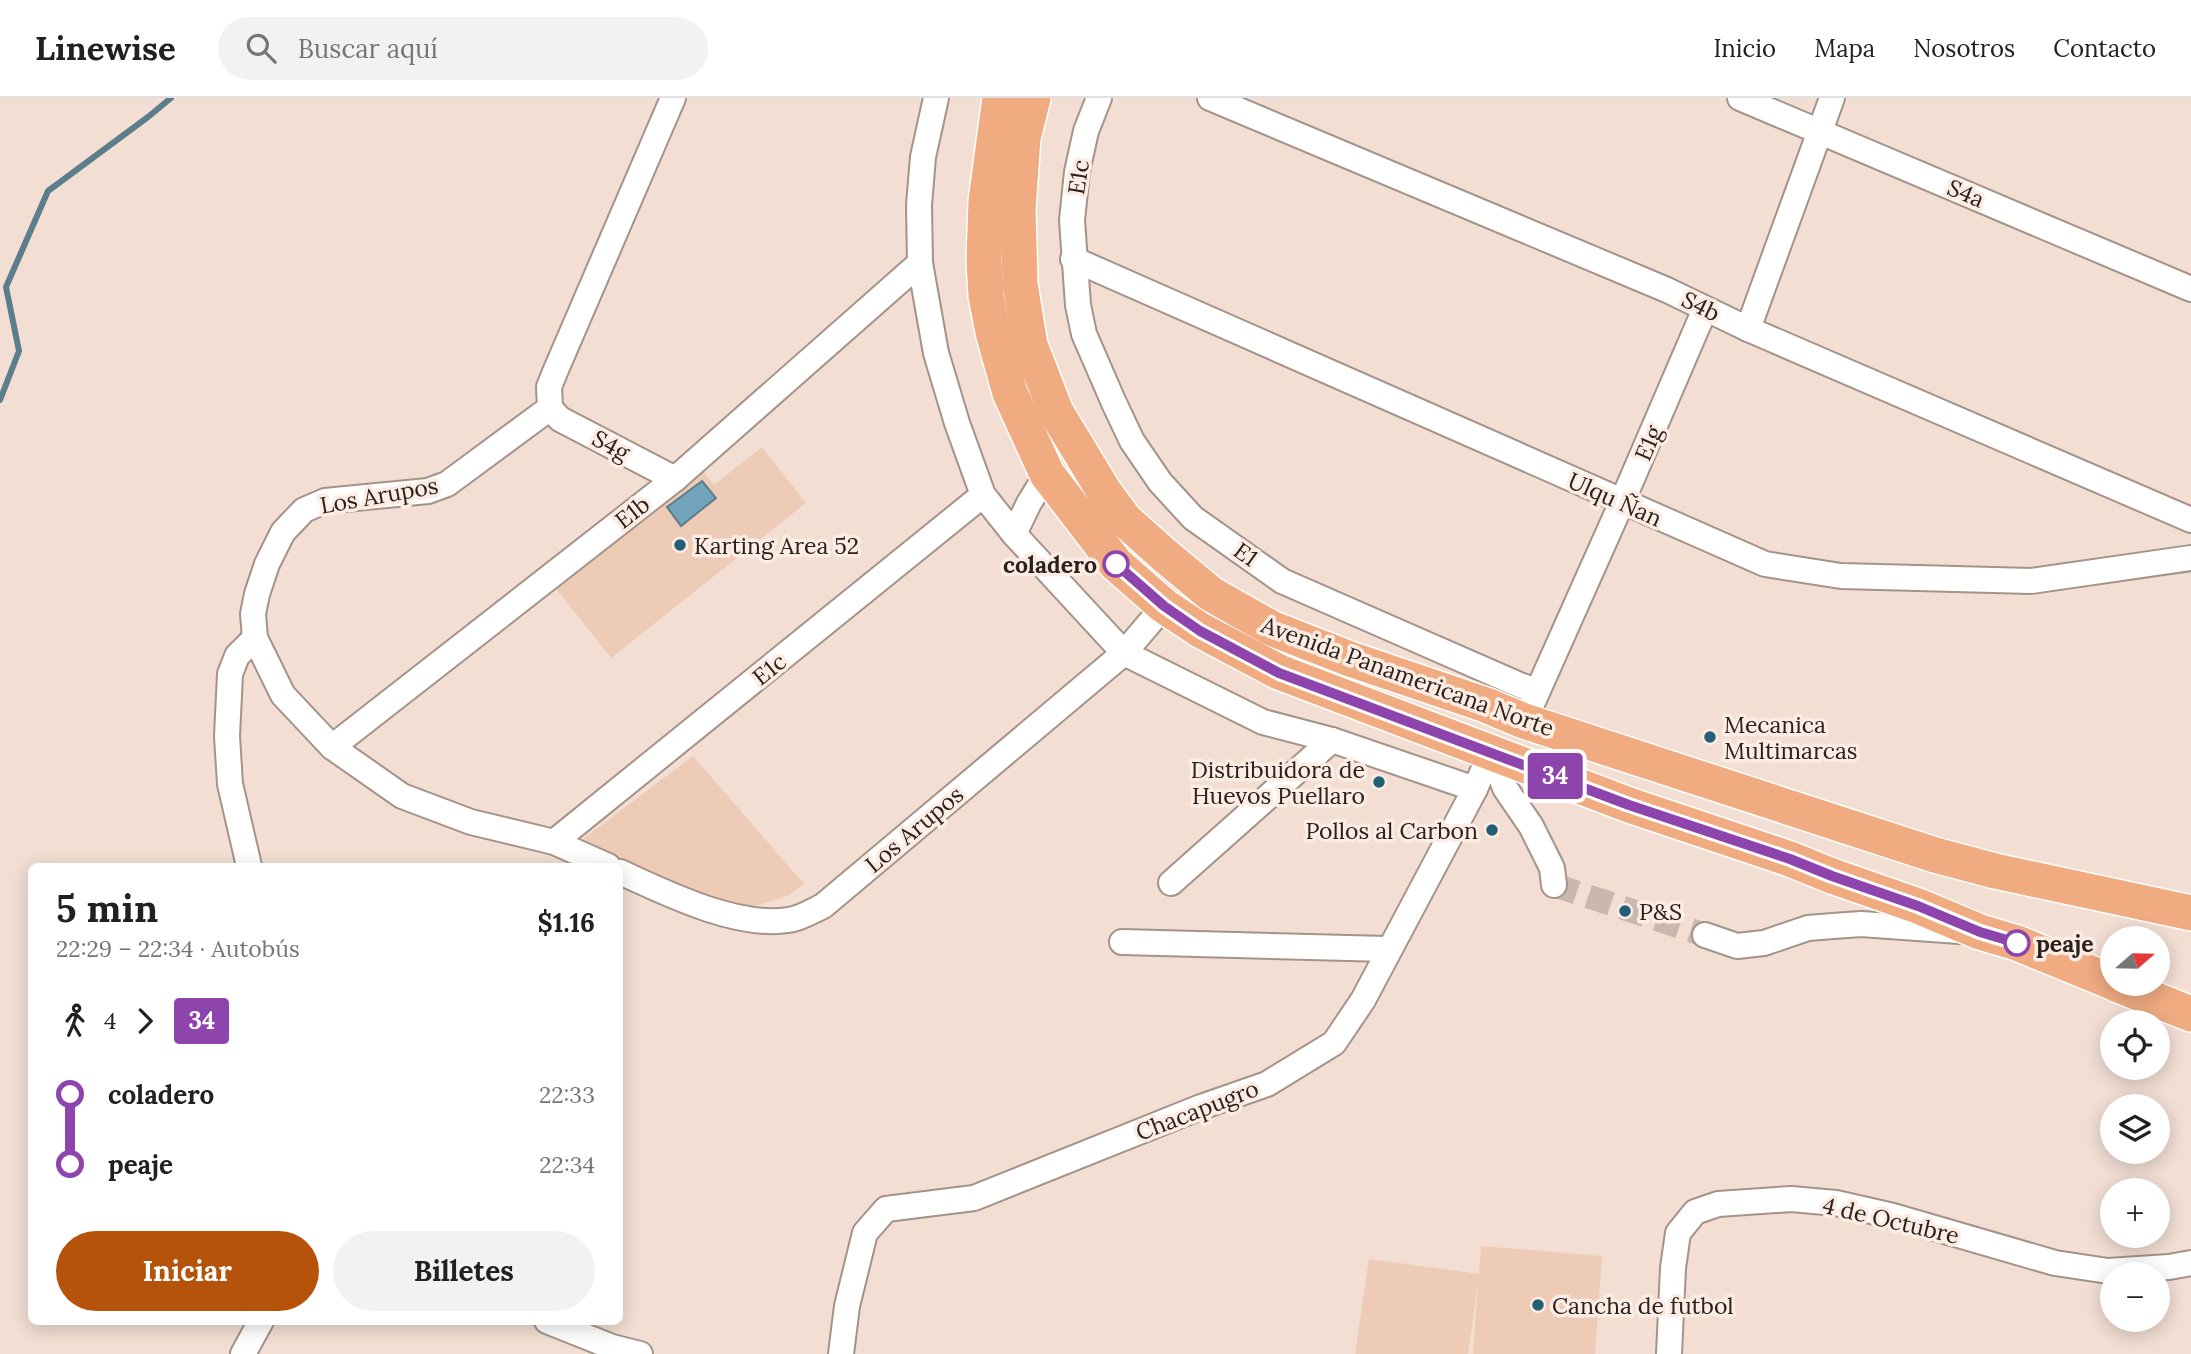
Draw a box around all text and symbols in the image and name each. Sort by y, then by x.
search box [218,17,708,80]
text: Linewise [35,27,176,69]
icon: search [242,29,280,67]
text: Buscar aquí [298,32,438,65]
text: Inicio [1713,33,1776,64]
text: Mapa [1814,33,1875,64]
text: Nosotros [1913,33,2015,64]
text: Contacto [2053,33,2156,64]
street label: E1c [1061,157,1095,197]
street label: S4a [1943,172,1989,214]
street label: S4b [1677,284,1725,328]
street label: E1g [1628,420,1669,465]
street label: S4g [587,423,636,467]
street label: Ulqu Ñan [1564,465,1667,533]
street label: Los Arupos [318,470,440,520]
street label: E1b [609,489,655,535]
place label: Karting Area 52 [694,531,859,560]
street label: E1 [1228,536,1264,572]
marker: Karting Area 52 [672,537,688,553]
place label: coladero [1003,550,1097,579]
marker: coladero [1103,551,1129,577]
street label: Avenida Panamericana Norte [1257,609,1558,742]
street label: E1c [746,647,792,691]
place label: Mecanica Multimarcas [1724,710,1857,765]
marker: Mecanica Multimarcas [1702,729,1718,745]
line badge: 34 [1524,753,1586,799]
place label: Distribuidora de Huevos Puellaro [1191,755,1365,810]
text: 34 [1542,760,1568,791]
marker: Distribuidora de Huevos Puellaro [1371,774,1387,790]
street label: Los Arupos [859,780,969,878]
place label: Pollos al Carbon [1305,816,1478,845]
marker: Pollos al Carbon [1484,822,1500,838]
text: 5 min [56,884,158,932]
place label: P&S [1639,897,1682,926]
marker: P&S [1617,903,1633,919]
text: $1.16 [538,906,595,939]
north arrow [2100,926,2170,996]
map controls [2100,926,2170,1332]
place label: peaje [2036,929,2094,958]
marker: peaje [2004,930,2030,956]
text: 22:29 – 22:34 · Autobús [56,934,300,963]
icon: walk [56,1002,94,1040]
icon: forward [126,1002,164,1040]
text: 34 [188,1005,215,1036]
text: 4 [104,1006,116,1035]
button: locate [2100,1010,2170,1080]
street label: Chacapugro [1131,1073,1263,1147]
text: coladero [108,1078,214,1111]
text: 22:33 [539,1080,595,1109]
button: layers [2100,1094,2170,1164]
text: peaje [108,1148,173,1181]
text: 22:34 [539,1150,595,1179]
button: + [2100,1178,2170,1248]
street label: 4 de Octubre [1820,1190,1962,1250]
button: Iniciar [56,1231,319,1311]
button: Billetes [333,1231,595,1311]
button: − [2100,1262,2170,1332]
place label: Cancha de futbol [1552,1291,1734,1320]
marker: Cancha de futbol [1530,1297,1546,1313]

